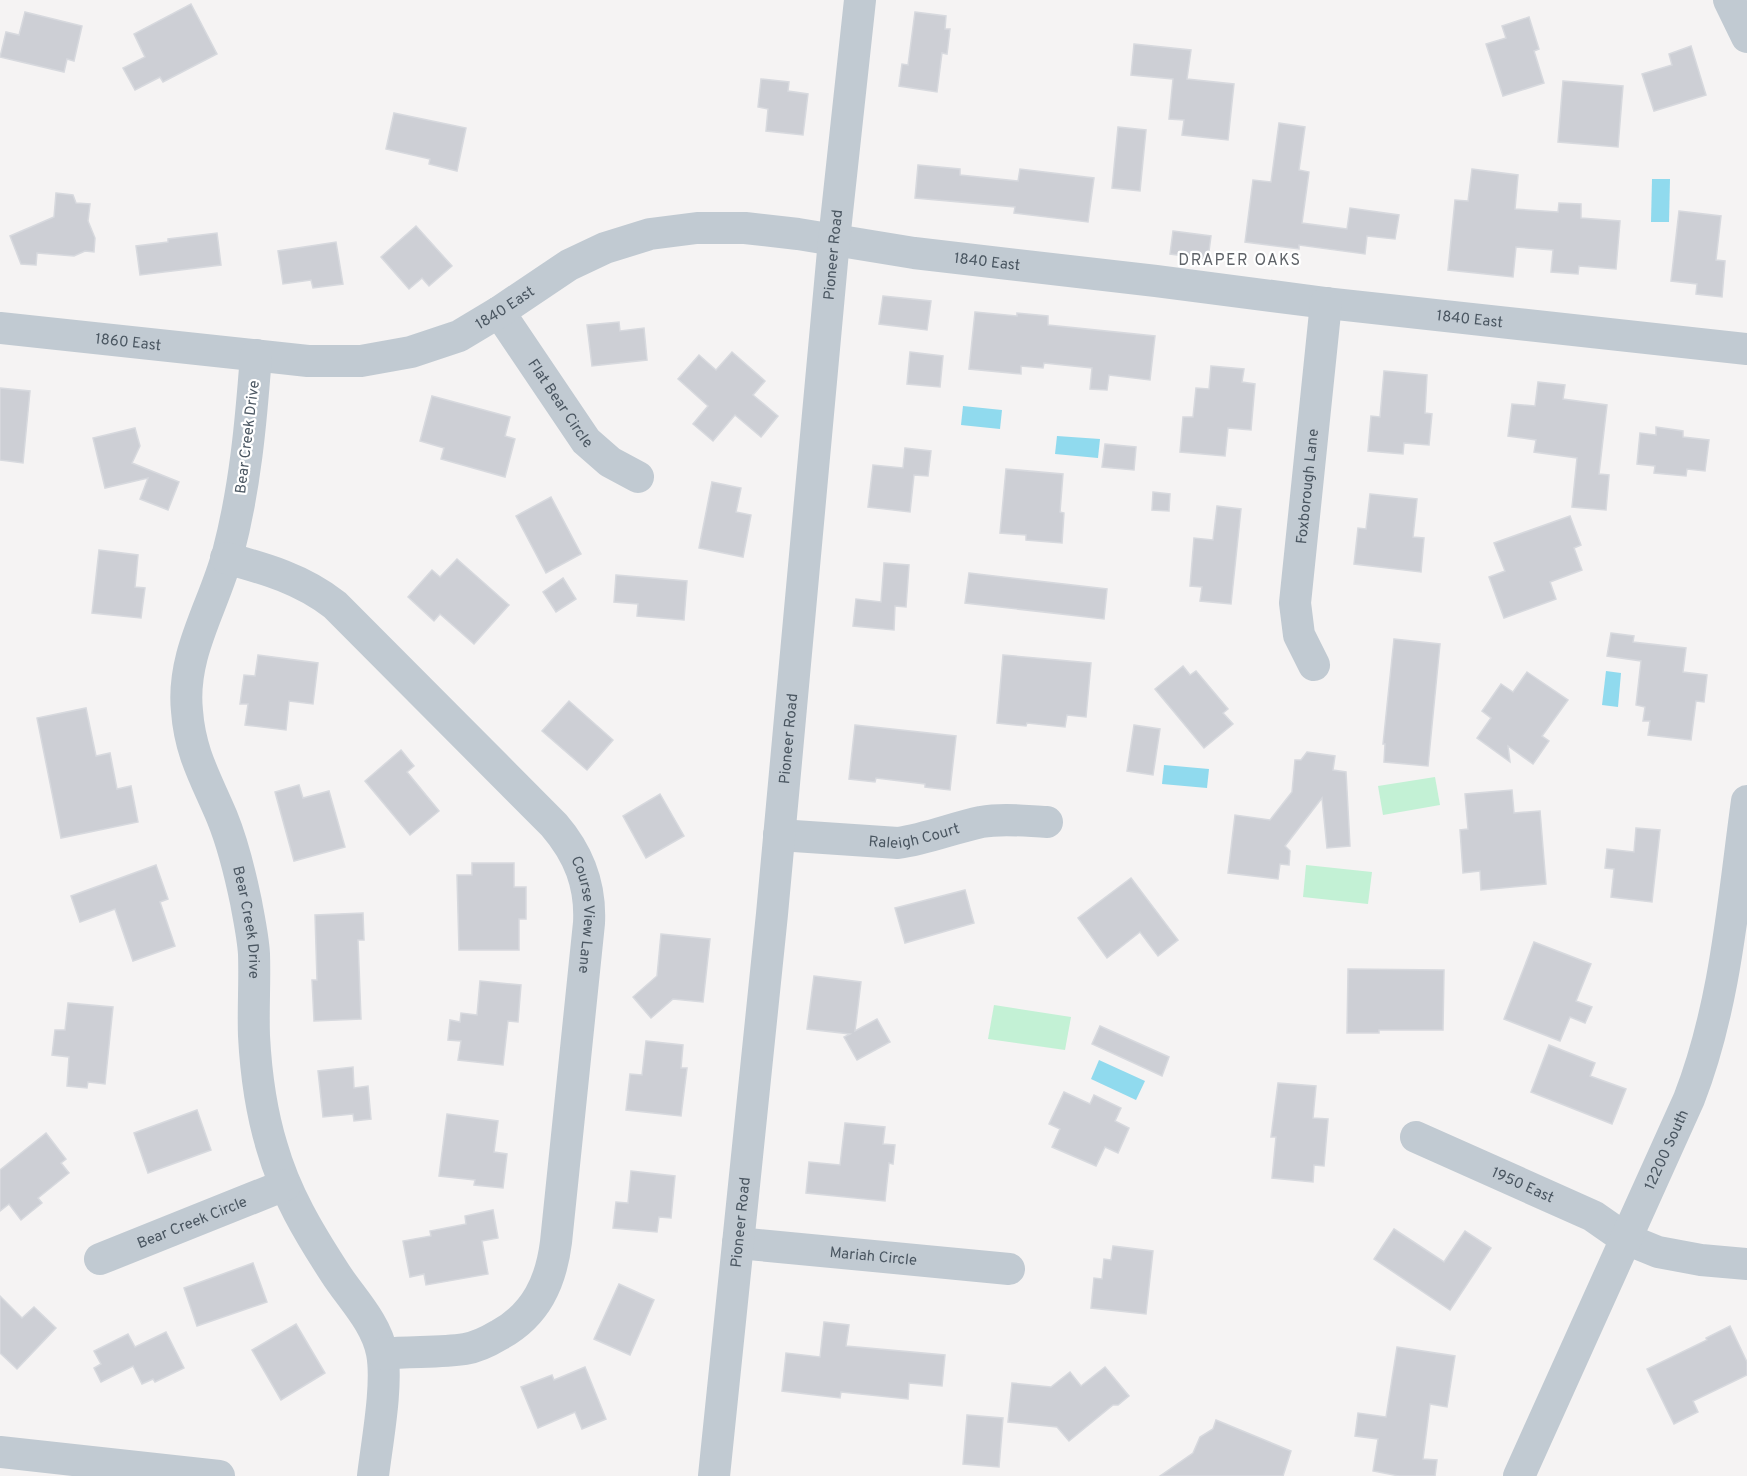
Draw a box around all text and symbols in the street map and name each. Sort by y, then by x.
street label: Pioneer Road [821,209,848,301]
street label: 1840 East [953,250,1021,276]
district label: DRAPER OAKS [1178,251,1302,271]
street label: 1840 East [472,283,539,335]
street label: 1840 East [1435,307,1504,333]
street label: 1860 East [94,330,162,356]
street label: Flat Bear Circle [523,356,596,453]
street label: Bear Creek Drive [232,379,265,495]
street label: Foxborough Lane [1293,428,1324,545]
street label: Pioneer Road [776,693,803,785]
street label: Raleigh Court [868,820,962,854]
street label: Course View Lane [566,853,597,974]
street label: Bear Creek Drive [227,864,262,979]
street label: 12200 South [1641,1107,1694,1193]
street label: 1950 East [1488,1164,1556,1208]
street label: Pioneer Road [728,1176,756,1269]
street label: Bear Creek Circle [135,1193,250,1254]
street label: Mariah Circle [829,1244,918,1271]

